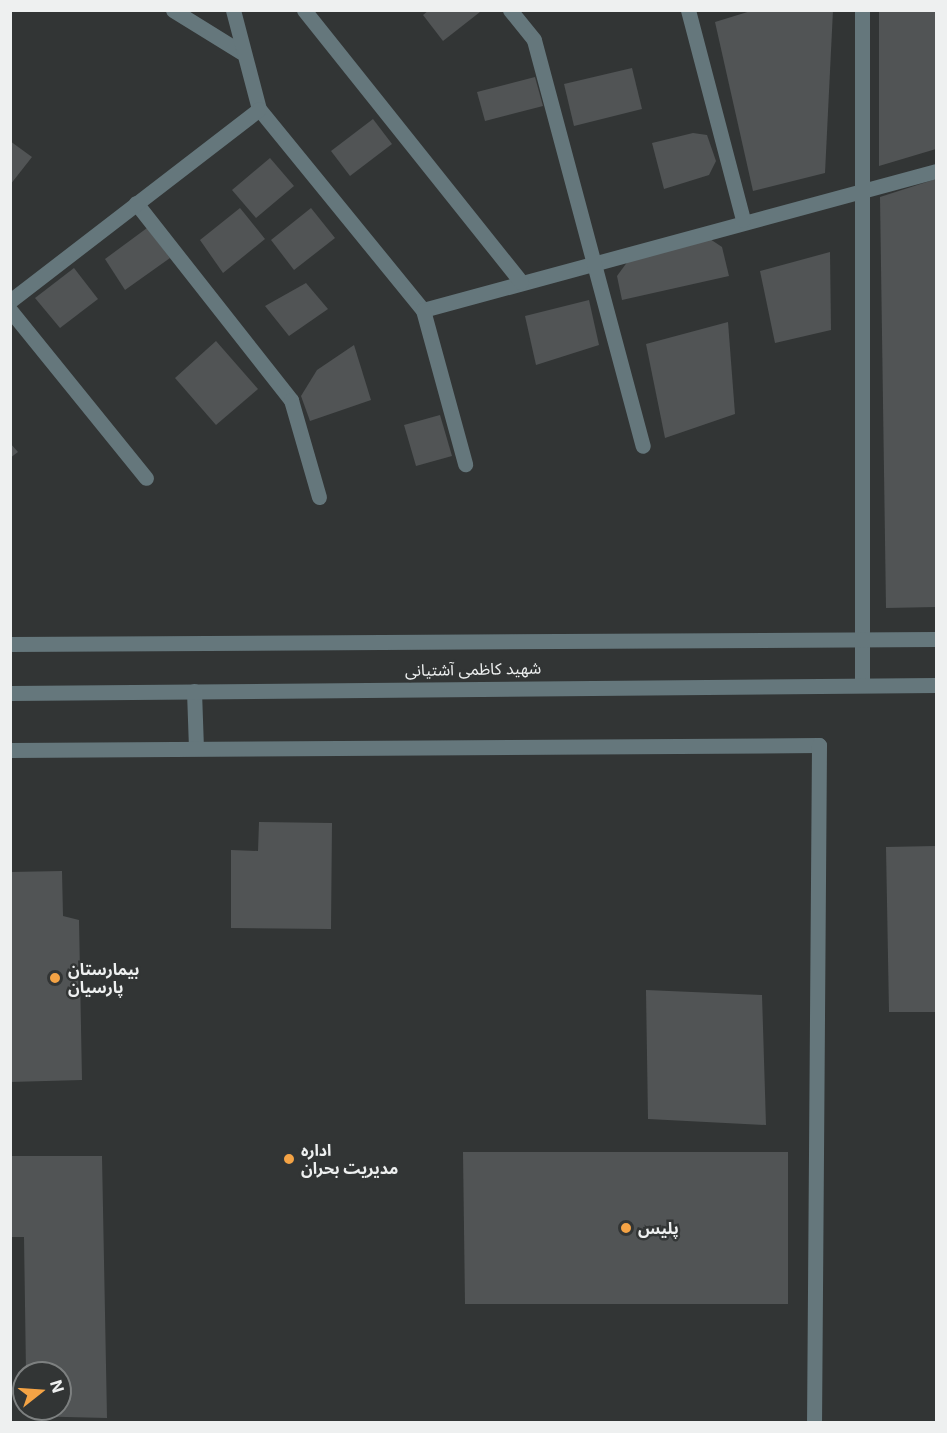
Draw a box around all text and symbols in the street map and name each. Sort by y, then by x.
street label: شهید کاظمی آشتیانی [405,658,541,680]
place label: بیمارستان پارسیان [68,959,139,997]
marker: بیمارستان پارسیان [46,969,64,987]
place label: اداره مدیریت بحران [301,1140,398,1178]
marker: اداره مدیریت بحران [282,1152,296,1166]
place label: پلیس [638,1218,679,1238]
marker: پلیس [619,1221,633,1235]
north arrow [12,1361,72,1421]
text: N [46,1378,69,1395]

